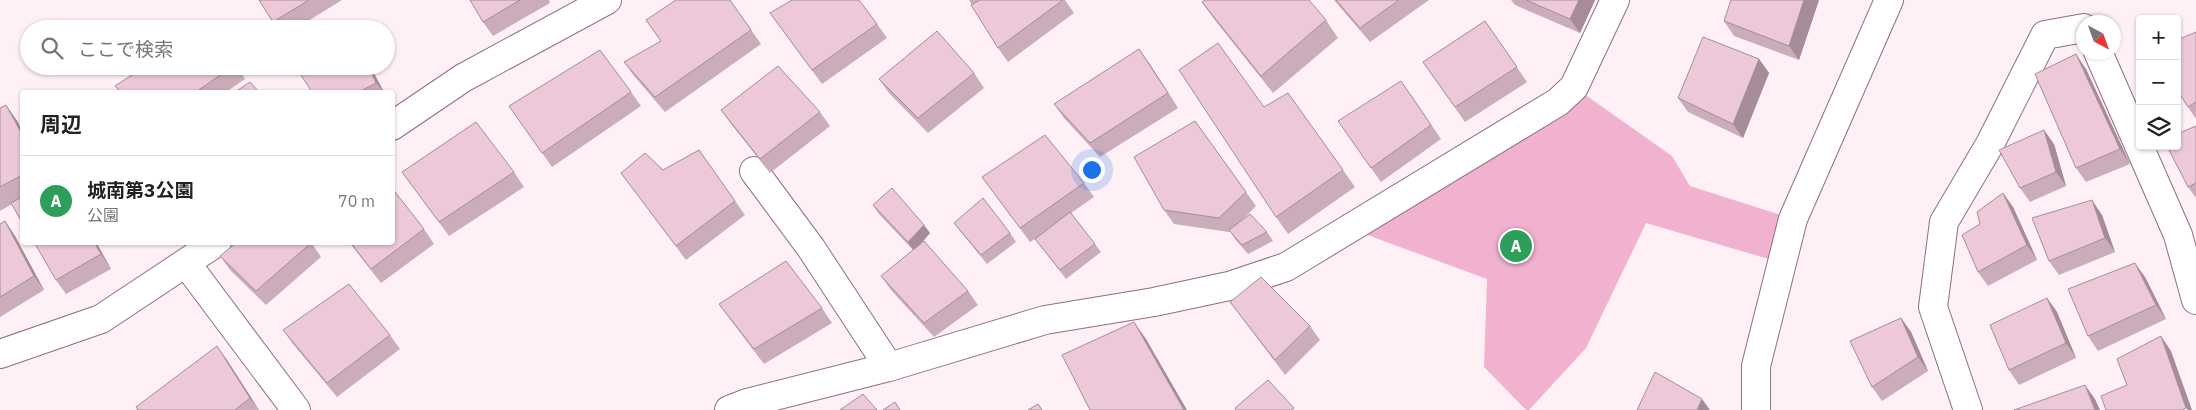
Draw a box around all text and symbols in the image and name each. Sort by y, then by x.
north arrow [2076,15,2121,60]
map controls [2136,15,2181,150]
button: + [2136,15,2181,60]
search box [20,20,395,75]
icon: search [38,34,66,62]
text: ここで検索 [78,37,173,61]
button: − [2136,60,2181,105]
button: layers [2136,105,2181,150]
text: 周辺 [40,110,82,138]
your location [1079,157,1105,183]
text: 城南第3公園 [87,178,193,202]
text: A [51,191,61,211]
text: 70 m [338,191,375,211]
text: 公園 [87,205,119,225]
pin: A [1500,227,1532,265]

